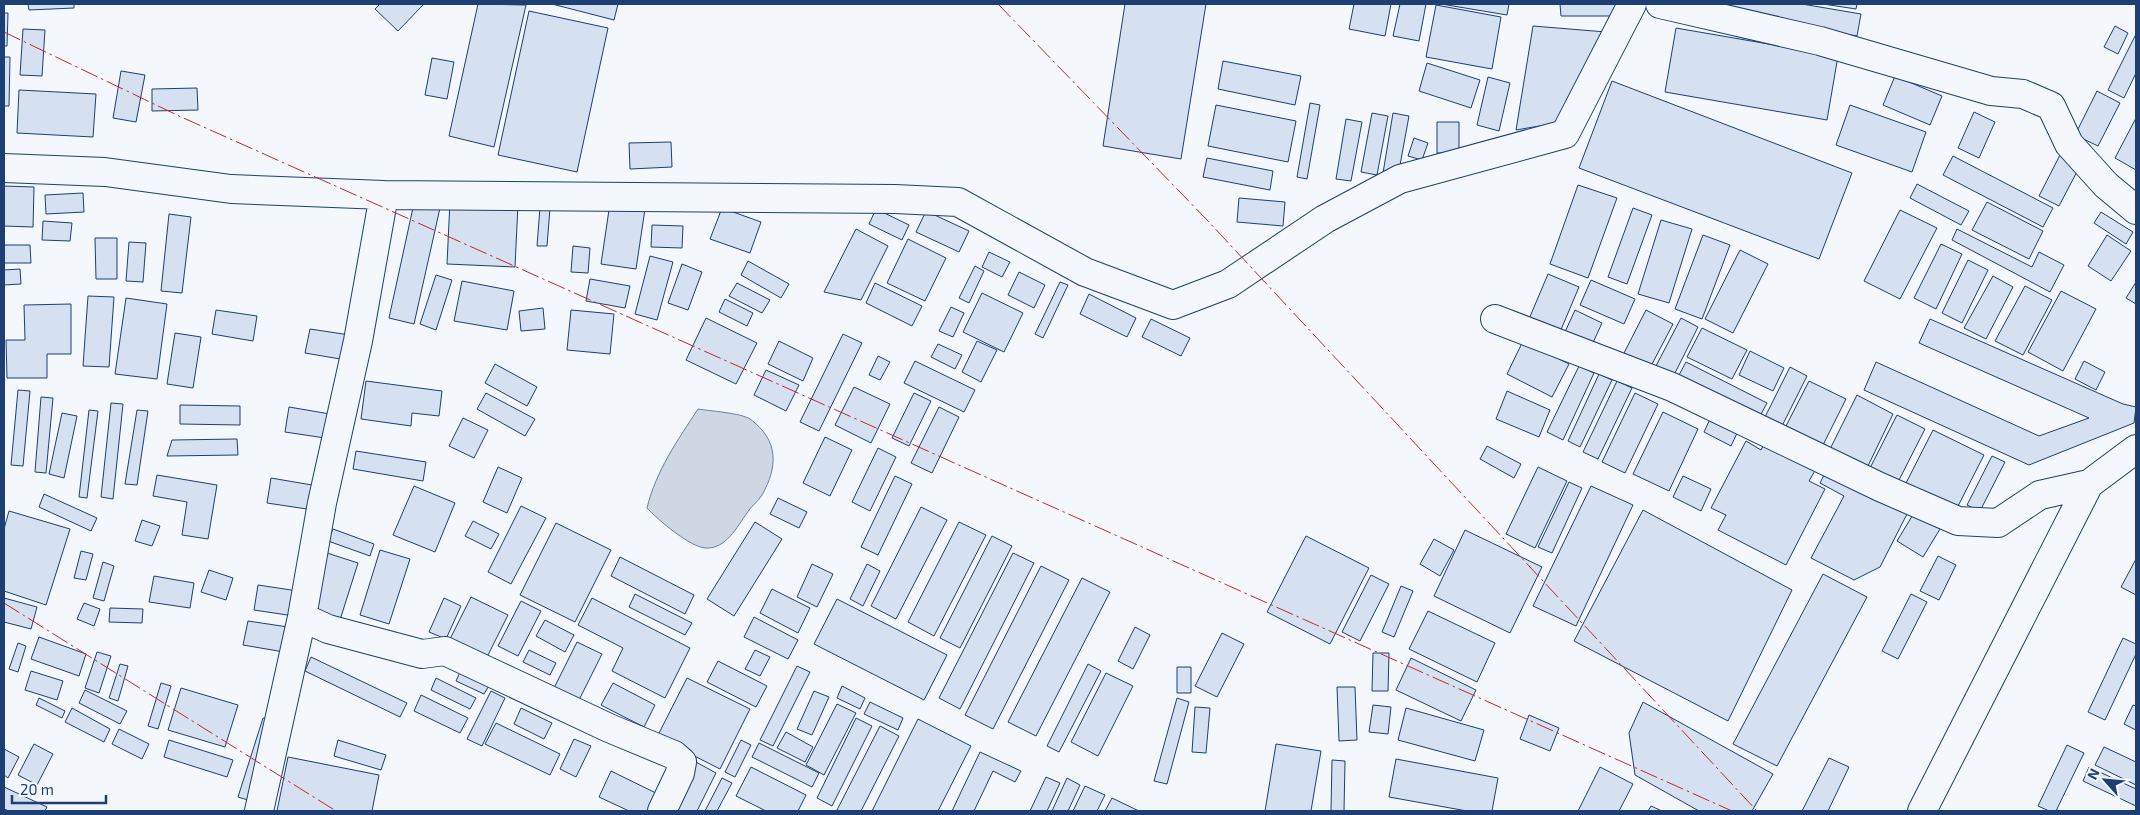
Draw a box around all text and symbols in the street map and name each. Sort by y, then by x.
north arrow [2080,755,2130,805]
text: N [2083,766,2103,782]
scale bar [12,772,106,804]
text: 20 m [20,780,54,798]

